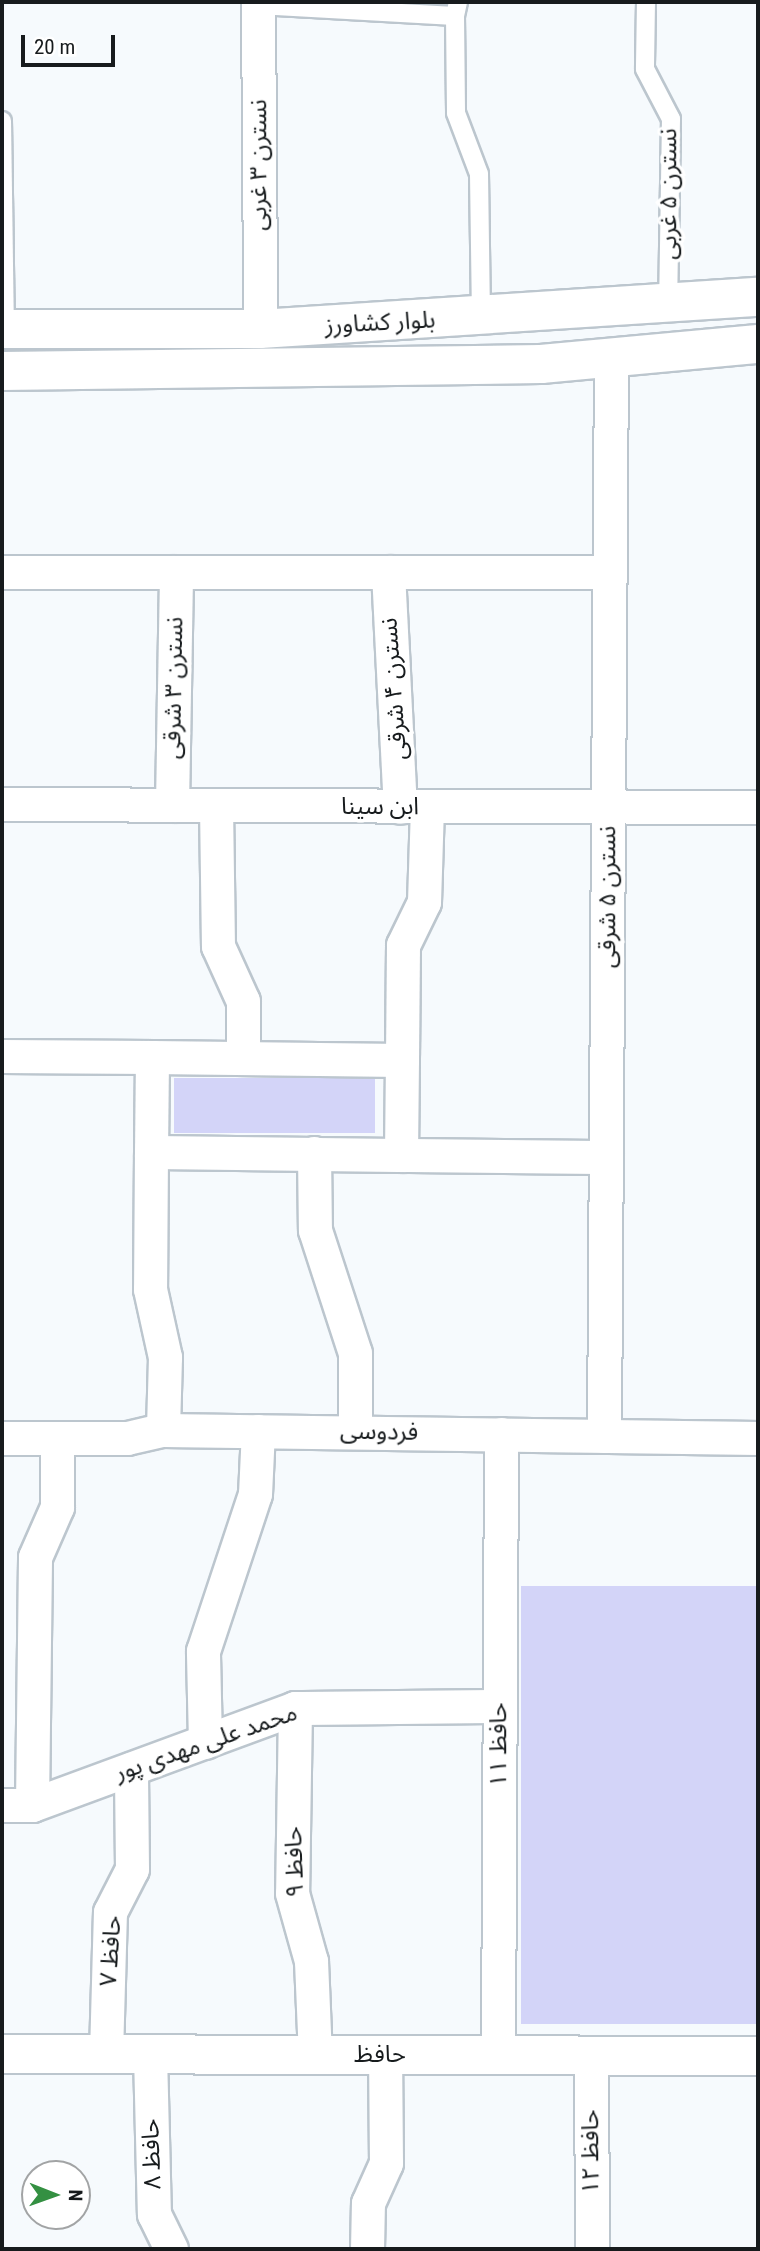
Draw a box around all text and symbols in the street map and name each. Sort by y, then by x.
scale bar [24,21,119,65]
text: 20 m [34,35,75,59]
street label: نسترن ۳ غربی [245,99,273,231]
street label: نسترن ۵ غربی [655,128,683,260]
street label: بلوار کشاورز [324,306,436,340]
street label: نسترن ۳ شرقی [158,617,190,759]
street label: نسترن ۴ شرقی [375,617,413,761]
street label: ابن سینا [341,793,419,821]
street label: نسترن ۵ شرقی [594,826,622,968]
street label: فردوسی [340,1417,418,1447]
street label: محمد علی مهدی پور [111,1698,301,1788]
street label: حافظ ۱۱ [485,1703,513,1787]
street label: حافظ ۹ [279,1826,311,1898]
street label: حافظ ۷ [94,1915,128,1987]
street label: حافظ [354,2041,406,2069]
street label: حافظ ۱۲ [577,2110,605,2194]
street label: حافظ ۸ [136,2118,168,2190]
north arrow [21,2160,91,2230]
text: N [64,2189,87,2201]

